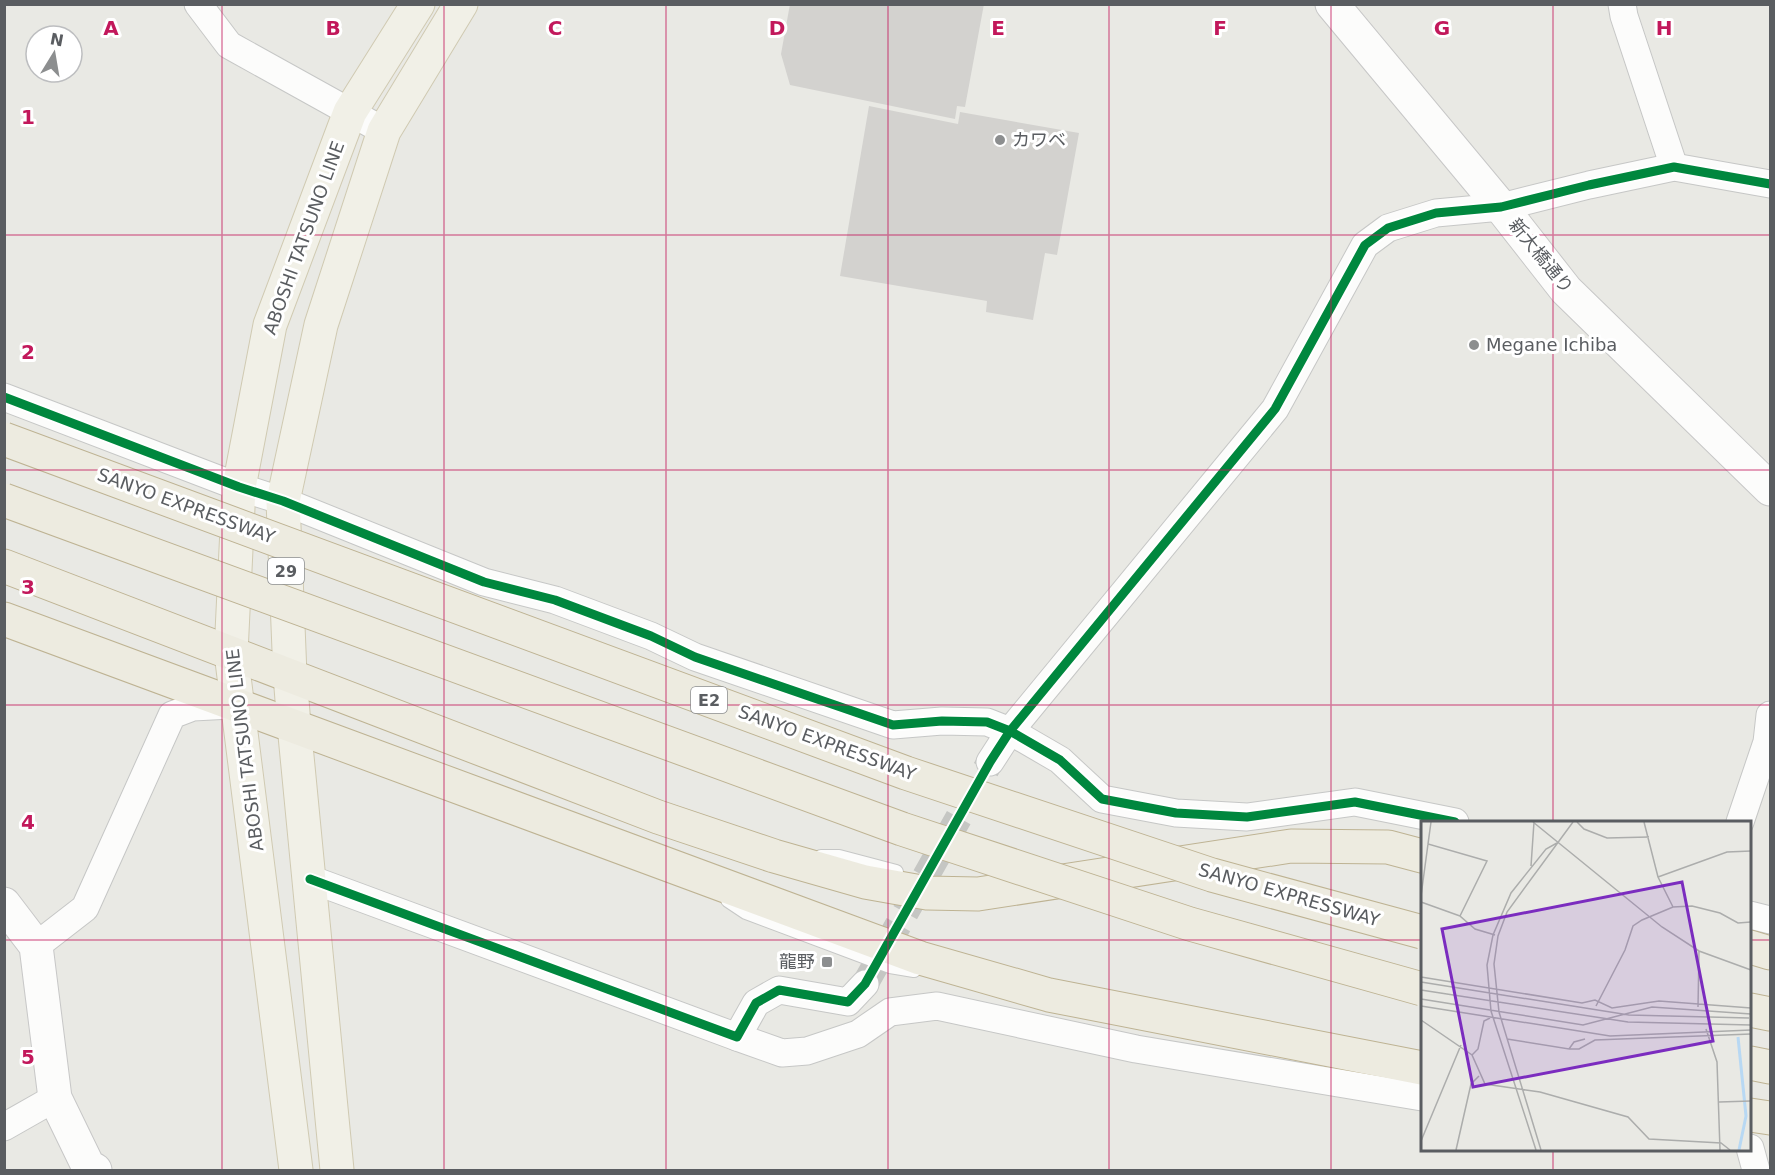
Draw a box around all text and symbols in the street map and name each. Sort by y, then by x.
text: A [103,16,119,40]
text: B [325,16,341,40]
text: C [548,16,562,40]
text: D [769,16,785,40]
text: E [991,16,1005,40]
text: F [1213,16,1227,40]
text: G [1434,16,1450,40]
text: H [1656,16,1672,40]
north arrow [24,24,84,84]
text: N [48,29,65,50]
text: 1 [21,105,35,129]
place label: カワベ [1012,129,1066,150]
marker: カワベ [993,133,1007,147]
street label: ABOSHI TATSUNO LINE [259,138,348,337]
street label: 新大橋通り [1505,214,1578,297]
place label: Megane Ichiba [1486,334,1617,355]
marker: Megane Ichiba [1467,338,1481,352]
text: 2 [21,340,35,364]
street label: SANYO EXPRESSWAY [95,464,279,548]
road number: 29 [268,558,304,584]
text: 3 [21,575,35,599]
street label: ABOSHI TATSUNO LINE [222,647,267,853]
road number: E2 [691,687,727,713]
street label: SANYO EXPRESSWAY [736,701,920,785]
text: 4 [21,810,35,834]
inset map [1421,821,1751,1151]
street label: SANYO EXPRESSWAY [1196,859,1383,931]
place label: 龍野 [779,951,815,972]
marker: 龍野 [820,955,834,969]
text: 5 [21,1045,35,1069]

